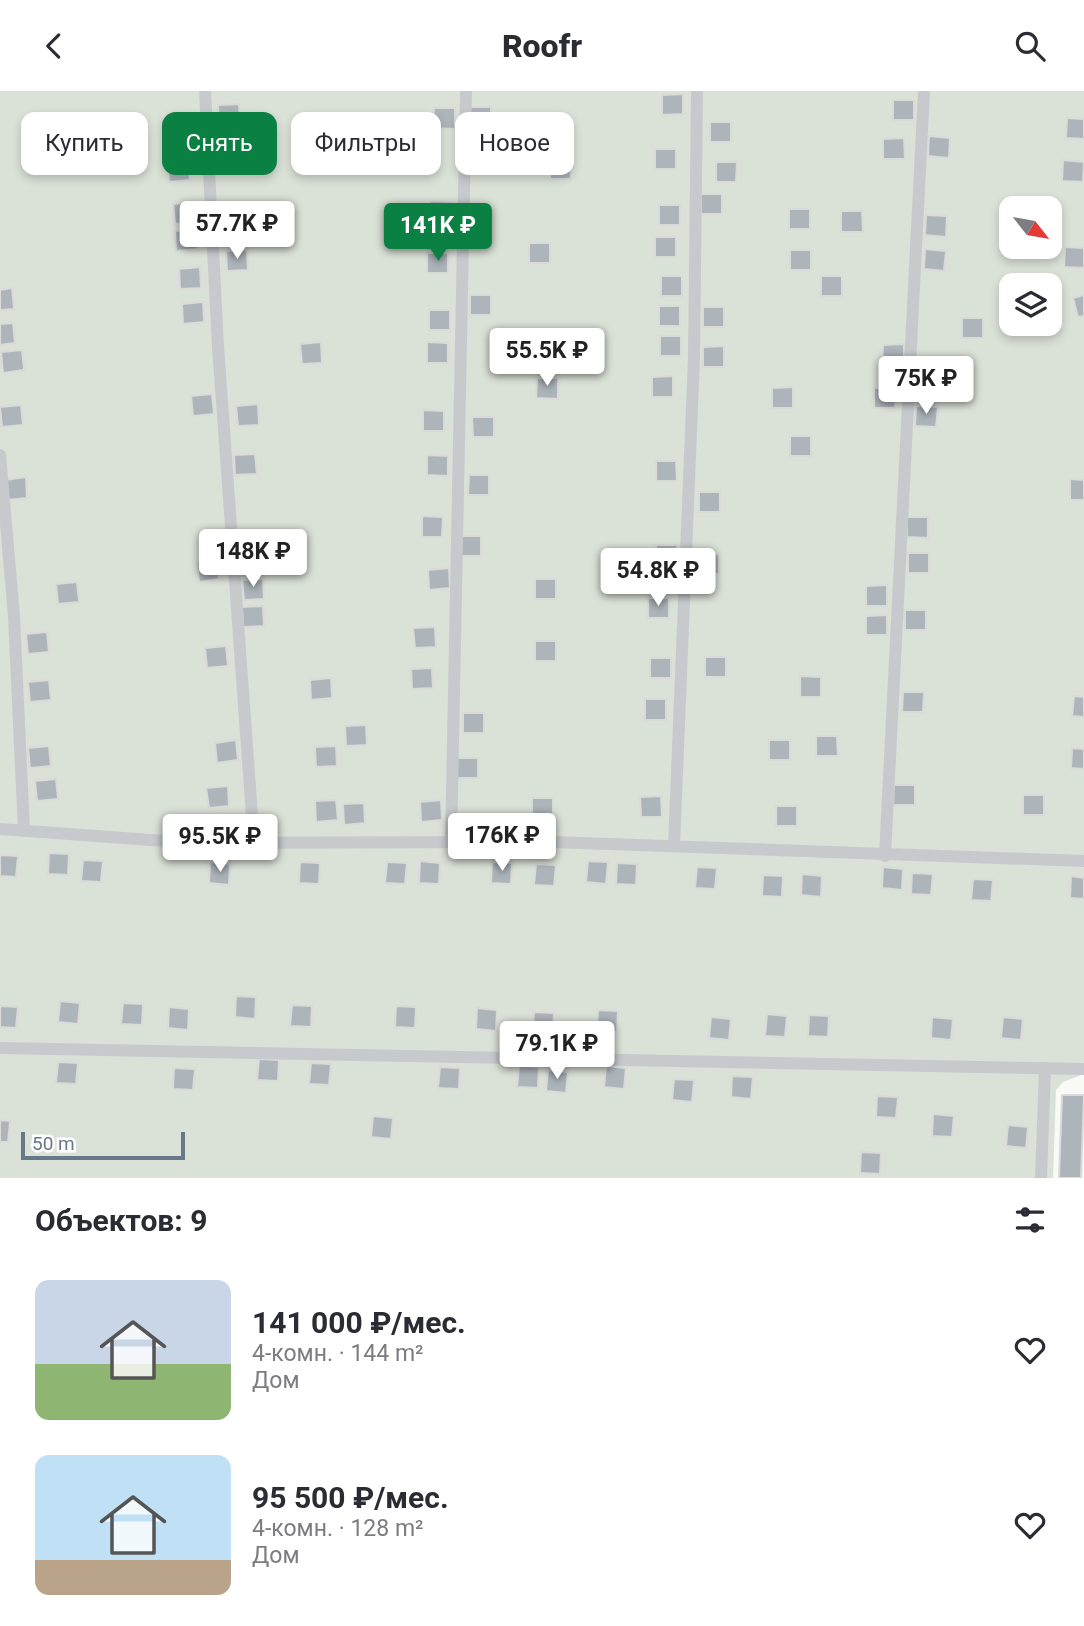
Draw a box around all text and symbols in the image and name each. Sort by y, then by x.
icon: back [35,27,73,65]
text: Roofr [502,27,582,65]
icon: search [1011,27,1049,65]
chip: Купить [21,112,148,175]
chip: Снять [162,112,277,175]
chip: Фильтры [291,112,441,175]
chip: Новое [455,112,574,175]
north arrow [999,196,1062,259]
map controls [999,196,1062,336]
pin: 57.7K ₽ [172,201,302,261]
pin: 141K ₽ [381,204,495,263]
text: 57.7K ₽ [196,210,278,237]
text: 141K ₽ [400,212,476,239]
button: layers [999,273,1062,336]
pin: 55.5K ₽ [482,329,612,388]
text: 55.5K ₽ [506,337,588,364]
pin: 75K ₽ [877,357,975,416]
text: 75K ₽ [895,365,957,392]
pin: 148K ₽ [196,529,310,589]
text: 148K ₽ [215,538,291,565]
pin: 54.8K ₽ [593,549,723,608]
text: 54.8K ₽ [617,557,699,584]
pin: 176K ₽ [445,813,559,873]
pin: 95.5K ₽ [155,815,285,874]
text: 176K ₽ [464,822,540,849]
text: 95.5K ₽ [179,823,261,850]
pin: 79.1K ₽ [492,1021,622,1081]
text: 79.1K ₽ [516,1030,598,1057]
scale bar [21,1129,186,1161]
text: 50 m [32,1132,75,1155]
icon: filters [1011,1201,1049,1239]
text: Объектов: 9 [35,1203,207,1238]
text: 141 000 ₽/мес. [252,1305,466,1340]
icon: home [91,1308,175,1392]
icon: heart [1011,1331,1049,1369]
text: 4-комн. · 144 m² [252,1340,424,1367]
text: Дом [252,1367,299,1394]
text: 95 500 ₽/мес. [252,1480,449,1515]
icon: home [91,1483,175,1567]
icon: heart [1011,1506,1049,1544]
text: 4-комн. · 128 m² [252,1515,424,1542]
text: Дом [252,1542,299,1569]

